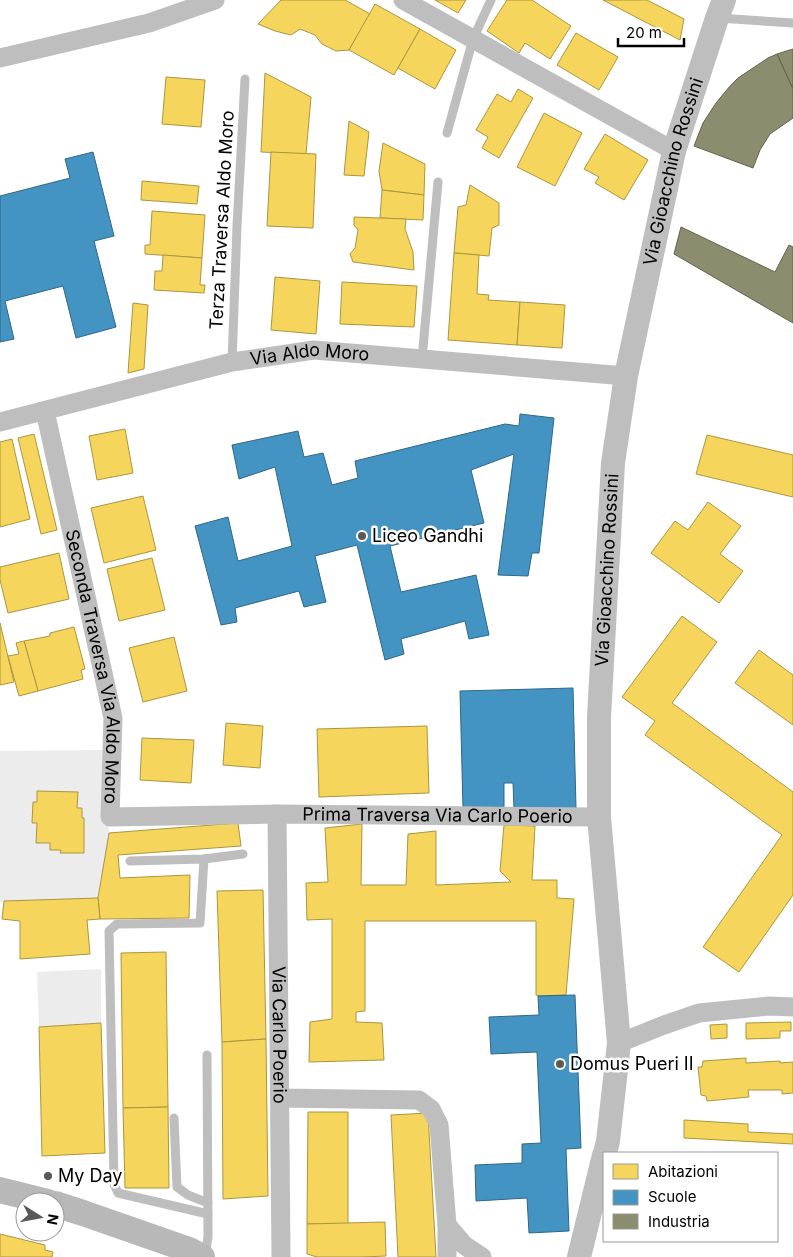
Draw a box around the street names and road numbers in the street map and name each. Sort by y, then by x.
street label: Via Gioacchino Rossini [639,75,707,268]
street label: Terza Traversa Aldo Moro [205,110,238,330]
street label: Via Aldo Moro [249,339,370,369]
street label: Via Gioacchino Rossini [591,473,622,667]
street label: Seconda Traversa Via Aldo Moro [62,527,124,804]
street label: Prima Traversa Via Carlo Poerio [302,803,573,827]
street label: Via Carlo Poerio [268,966,291,1104]

